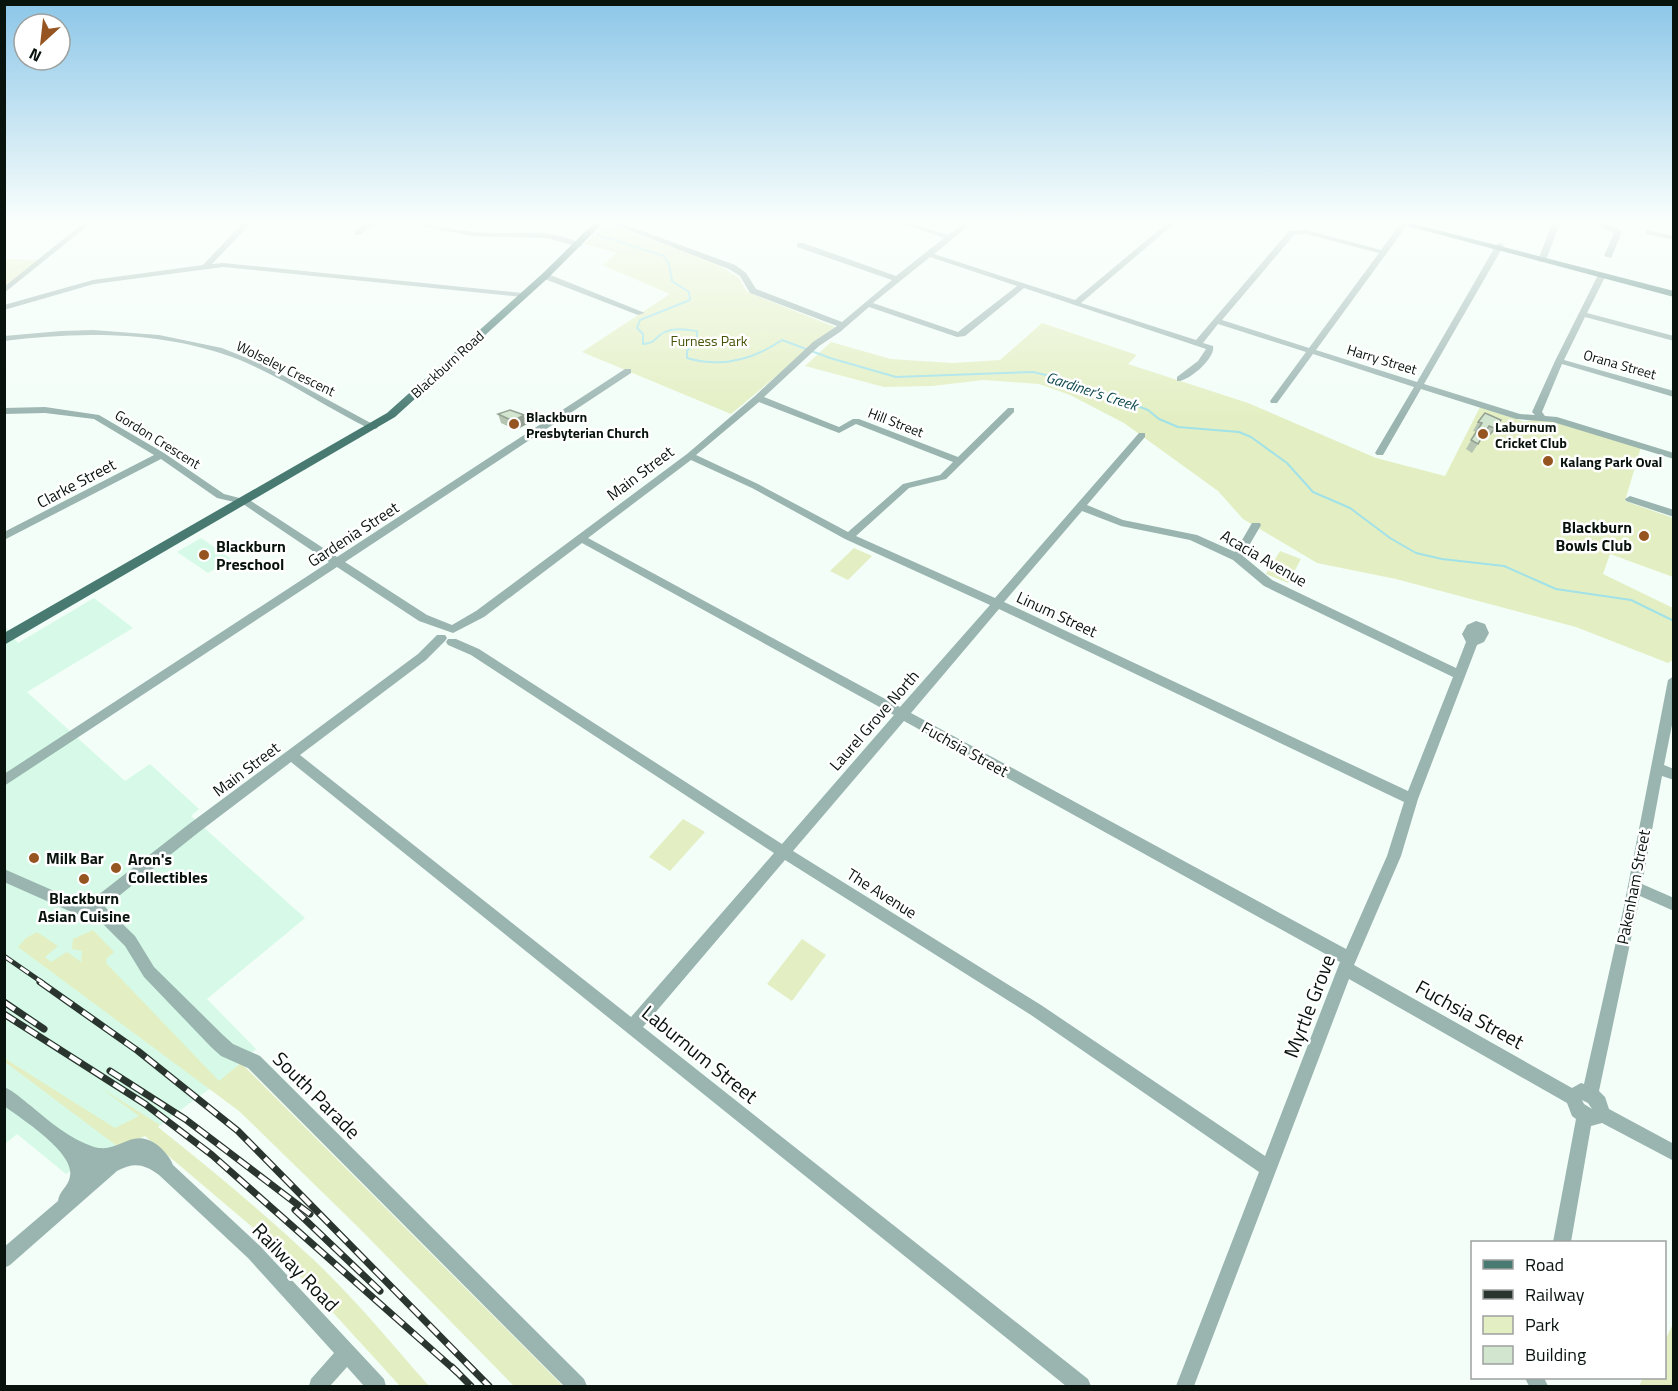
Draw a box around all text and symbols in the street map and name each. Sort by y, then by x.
north arrow [12,12,72,72]
text: N [25,42,46,69]
street label: Blackburn Road [406,325,488,403]
park label: Furness Park [671,330,748,351]
street label: Wolseley Crescent [233,335,339,401]
street label: Harry Street [1344,338,1420,380]
street label: Orana Street [1581,344,1659,384]
water label: Gardiner's Creek [1043,365,1143,417]
street label: Hill Street [865,402,927,442]
street label: Gordon Crescent [111,404,205,474]
place label: Blackburn Presbyterian Church [526,406,649,443]
place label: Laburnum Cricket Club [1495,416,1567,453]
marker: Blackburn Presbyterian Church [507,417,521,431]
marker: Laburnum Cricket Club [1476,427,1490,441]
street label: Main Street [602,440,679,506]
place label: Kalang Park Oval [1560,451,1662,472]
street label: Clarke Street [32,452,120,514]
marker: Kalang Park Oval [1541,454,1555,468]
street label: Gardenia Street [303,495,404,573]
place label: Blackburn Bowls Club [1555,515,1632,557]
street label: Acacia Avenue [1216,523,1312,593]
marker: Blackburn Bowls Club [1637,529,1651,543]
place label: Blackburn Preschool [216,534,286,576]
marker: Blackburn Preschool [197,548,211,562]
street label: Linum Street [1013,585,1102,643]
street label: Laurel Grove North [823,664,925,776]
street label: Fuchsia Street [917,715,1013,783]
street label: Main Street [208,736,285,802]
street label: Pakenham Street [1610,827,1656,946]
place label: Milk Bar [46,846,104,870]
place label: Aron's Collectibles [128,847,208,889]
marker: Milk Bar [27,851,41,865]
marker: Aron's Collectibles [109,861,123,875]
street label: The Avenue [842,862,922,924]
marker: Blackburn Asian Cuisine [77,872,91,886]
place label: Blackburn Asian Cuisine [38,886,130,928]
street label: Myrtle Grove [1275,950,1343,1062]
street label: Fuchsia Street [1410,971,1530,1057]
street label: Laburnum Street [635,997,765,1111]
street label: South Parade [266,1044,368,1146]
street label: Railway Road [245,1215,347,1319]
legend [1471,1241,1666,1379]
text: Road [1525,1251,1564,1278]
text: Railway [1525,1281,1585,1308]
text: Park [1525,1311,1560,1338]
text: Building [1525,1341,1586,1368]

